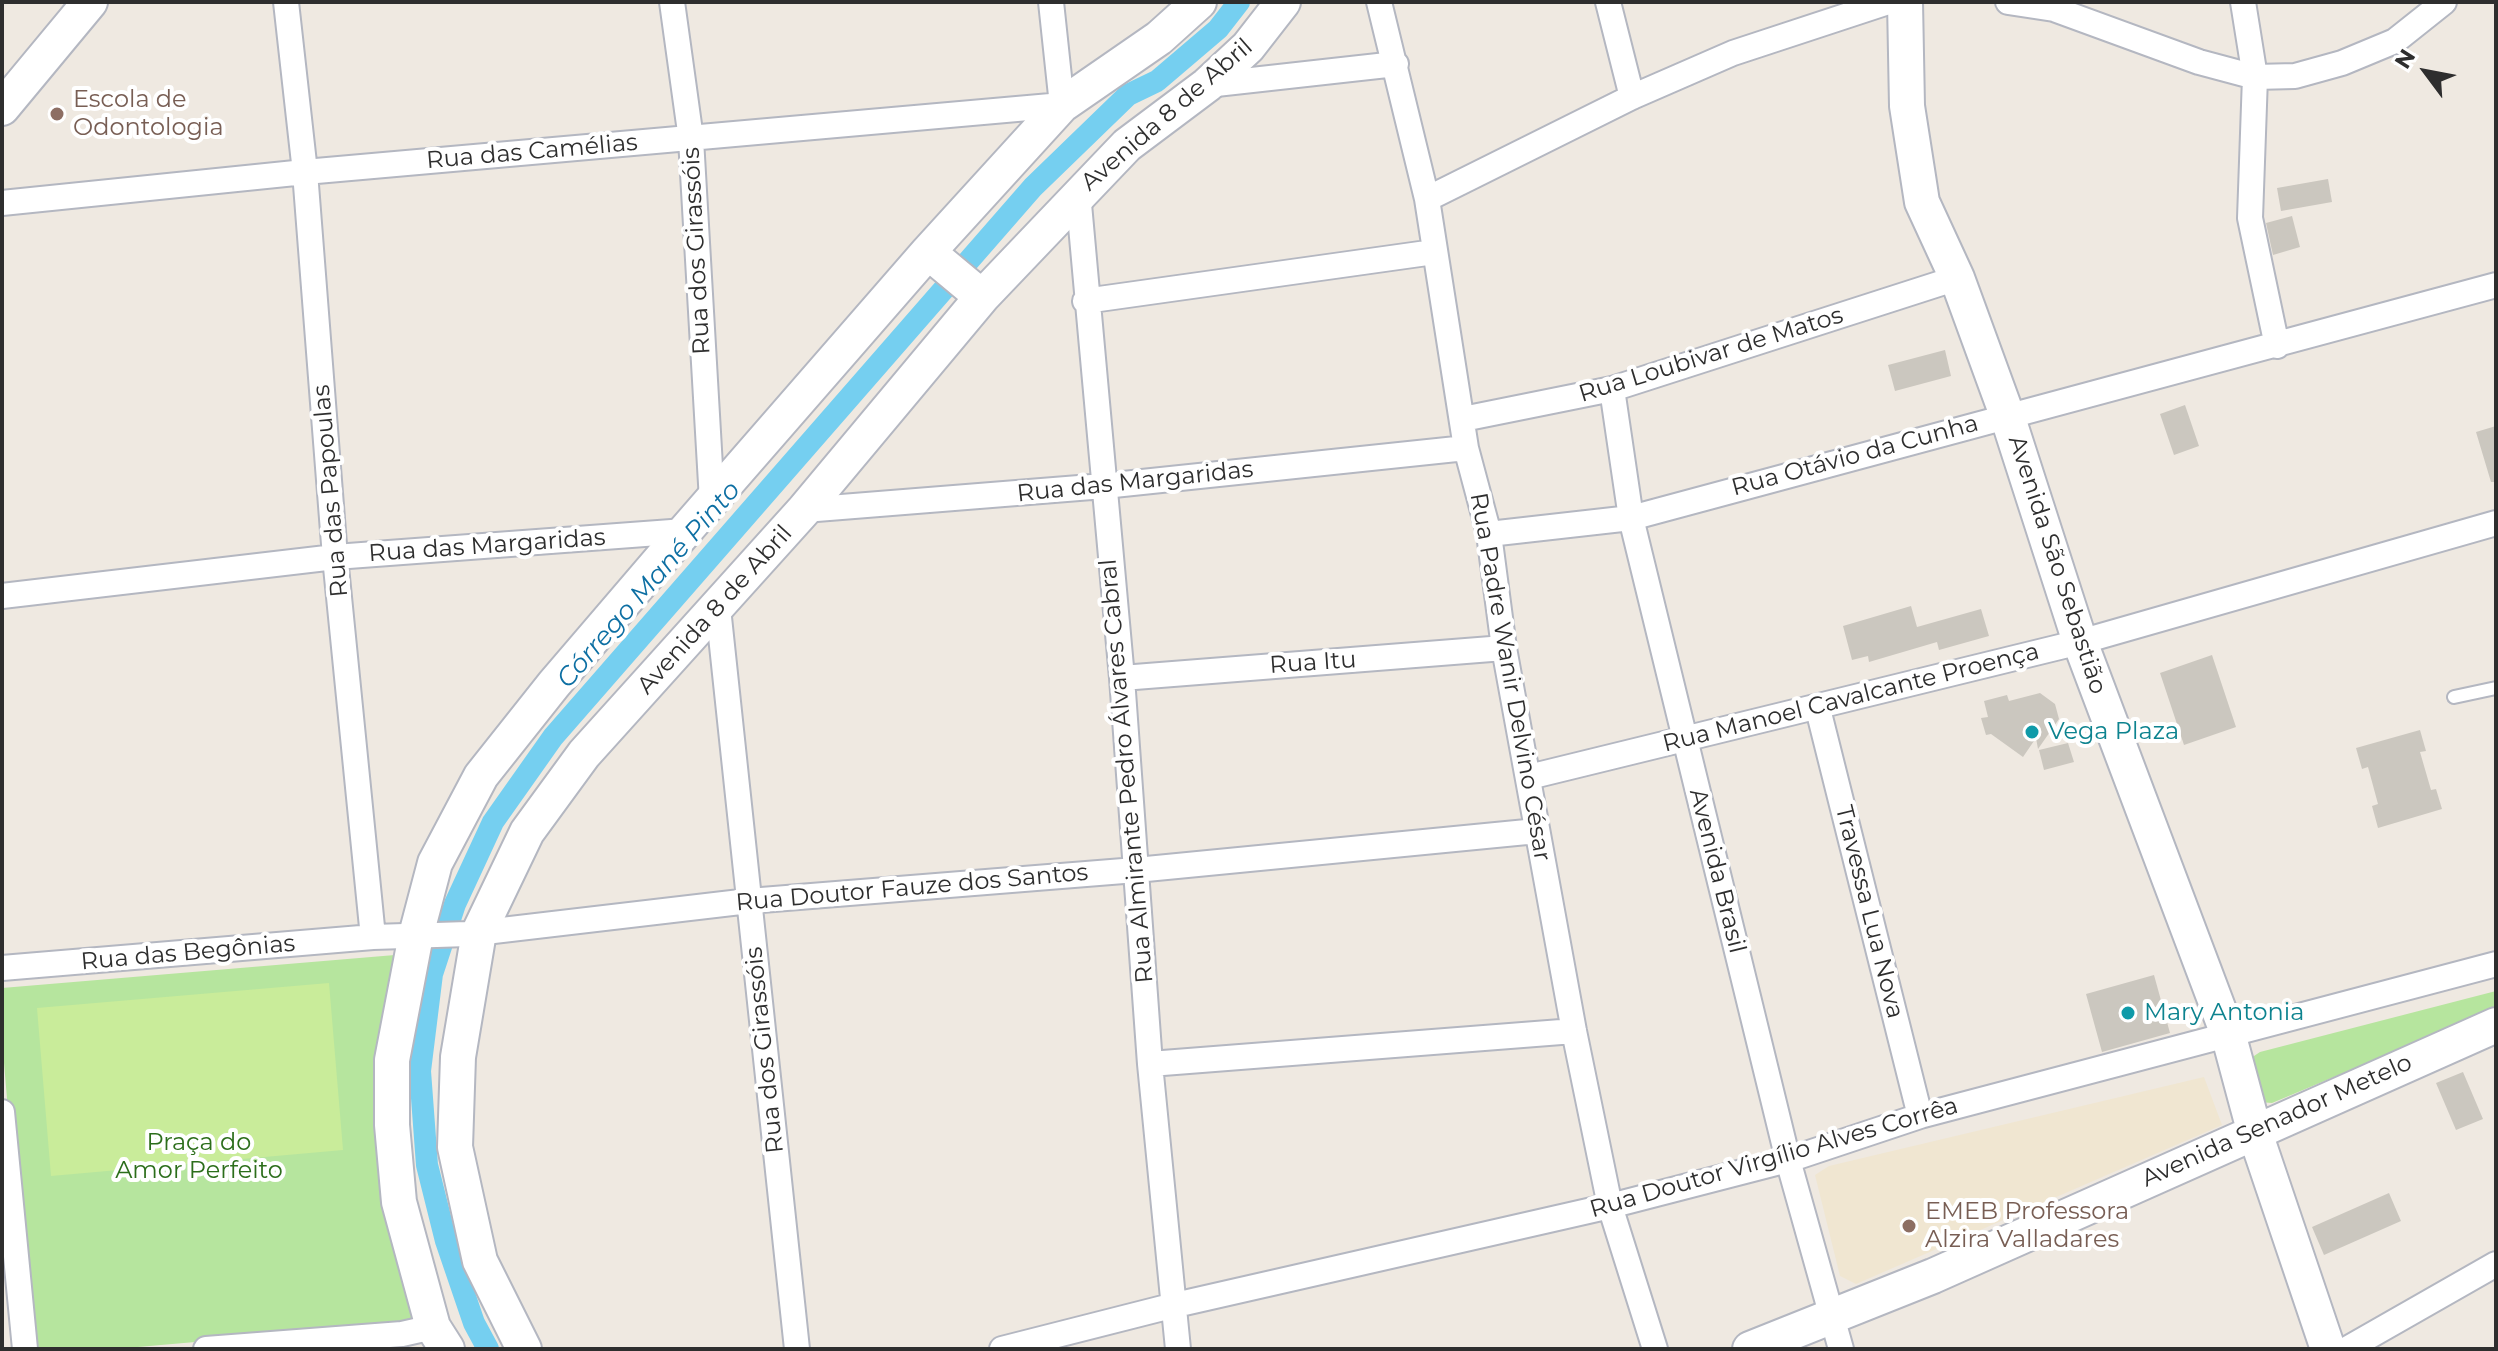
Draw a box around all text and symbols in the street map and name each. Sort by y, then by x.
north arrow [2386,32,2466,112]
street label: Avenida 8 de Abril [1075,33,1259,197]
text: N [2389,44,2421,74]
place label: Escola de Odontologia [73,86,224,142]
marker: Escola de Odontologia [48,105,66,123]
street label: Rua das Camélias [425,128,639,176]
street label: Rua dos Girassóis [677,147,717,355]
street label: Rua Loubivar de Matos [1575,301,1847,409]
street label: Rua das Papoulas [307,384,355,598]
street label: Rua Otávio da Cunha [1728,409,1982,503]
street label: Avenida São Sebastião [2002,432,2112,698]
street label: Rua das Margaridas [1015,455,1255,509]
water label: Córrego Mané Pinto [551,475,747,695]
street label: Rua Padre Wanir Delvino César [1463,490,1557,864]
street label: Avenida 8 de Abril [631,520,799,700]
street label: Rua das Margaridas [368,523,606,569]
street label: Rua Almirante Pedro Álvares Cabral [1094,558,1160,984]
street label: Rua Manoel Cavalcante Proença [1660,637,2042,759]
street label: Rua Itu [1269,646,1357,680]
place label: Vega Plaza [2048,718,2179,746]
marker: Vega Plaza [2023,723,2041,741]
street label: Avenida Brasil [1683,786,1751,956]
street label: Travessa Lua Nova [1829,803,1909,1021]
street label: Rua Doutor Fauze dos Santos [735,858,1089,918]
street label: Rua das Begônias [80,929,296,977]
street label: Rua dos Girassóis [740,945,790,1155]
place label: Mary Antonia [2144,999,2304,1027]
marker: Mary Antonia [2119,1004,2137,1022]
street label: Avenida Senador Metelo [2137,1048,2417,1194]
street label: Rua Doutor Virgílio Alves Corrêa [1587,1092,1961,1224]
park label: Praça do Amor Perfeito [115,1129,283,1185]
place label: EMEB Professora Alzira Valladares [1925,1198,2129,1254]
marker: EMEB Professora Alzira Valladares [1900,1217,1918,1235]

